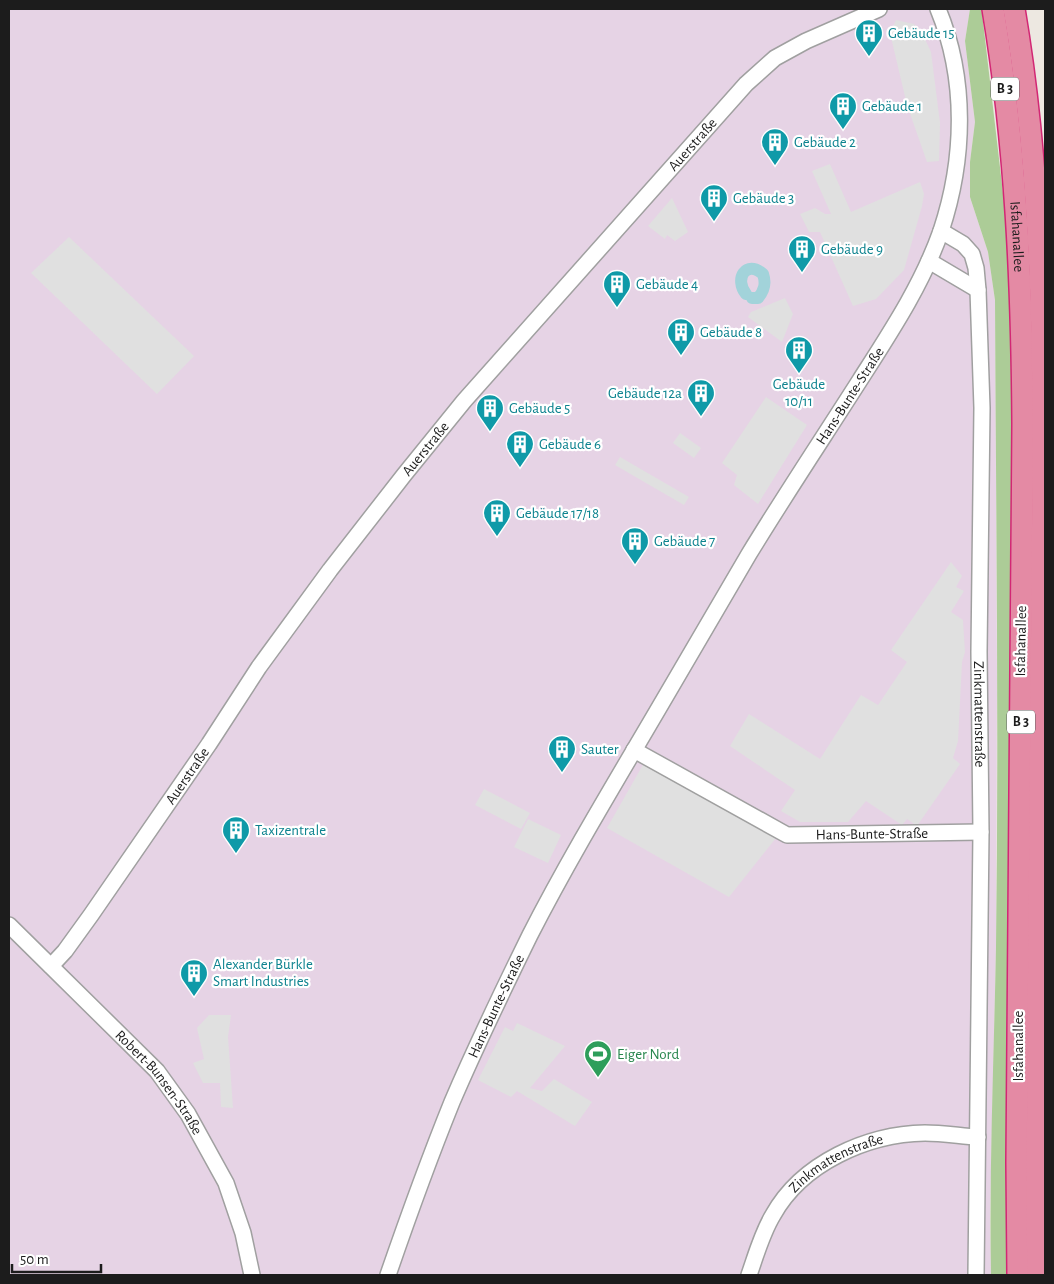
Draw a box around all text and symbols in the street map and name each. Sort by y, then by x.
building icon: Gebäude 15 [854,18,884,57]
place label: Gebäude 15 [888,26,954,41]
road number: B 3 [991,78,1019,100]
building icon: Gebäude 1 [828,91,858,130]
place label: Gebäude 1 [862,99,922,114]
street label: Auerstraße [665,115,720,174]
building icon: Gebäude 2 [760,127,790,166]
place label: Gebäude 2 [794,135,856,150]
building icon: Gebäude 3 [699,183,729,222]
place label: Gebäude 3 [733,191,794,206]
street label: Isfahanallee [1008,201,1027,273]
building icon: Gebäude 9 [787,234,817,273]
place label: Gebäude 9 [821,242,883,257]
building icon: Gebäude 4 [602,269,632,308]
place label: Gebäude 4 [636,277,698,292]
building icon: Gebäude 8 [666,317,696,356]
place label: Gebäude 8 [700,325,762,340]
building icon: Gebäude 10/11 [784,335,814,374]
street label: Hans-Bunte-Straße [813,344,887,447]
place label: Gebäude 10/11 [773,377,825,409]
building icon: Gebäude 12a [686,378,716,417]
place label: Gebäude 12a [608,386,682,401]
building icon: Gebäude 5 [475,393,505,432]
place label: Gebäude 5 [509,401,570,416]
street label: Auerstraße [399,419,452,479]
building icon: Gebäude 6 [505,429,535,468]
place label: Gebäude 6 [539,437,601,452]
building icon: Gebäude 17/18 [482,498,512,537]
place label: Gebäude 17/18 [516,506,599,521]
building icon: Gebäude 7 [620,526,650,565]
place label: Gebäude 7 [654,534,715,549]
street label: Isfahanallee [1013,605,1029,677]
street label: Zinkmattenstraße [972,661,988,768]
road number: B 3 [1007,710,1035,734]
building icon: Sauter [547,734,577,773]
place label: Sauter [581,742,619,757]
street label: Auerstraße [162,745,212,807]
building icon: Taxizentrale [221,815,251,854]
place label: Taxizentrale [255,823,326,838]
street label: Hans-Bunte-Straße [816,825,928,842]
street label: Hans-Bunte-Straße [465,952,527,1060]
place label: Alexander Bürkle Smart Industries [213,957,313,989]
building icon: Alexander Bürkle Smart Industries [179,958,209,997]
street label: Isfahanallee [1011,1010,1026,1082]
street label: Robert-Bunsen-Straße [113,1027,205,1137]
sports icon: Eiger Nord [583,1039,613,1078]
place label: Eiger Nord [617,1047,679,1062]
street label: Zinkmattenstraße [786,1131,885,1195]
scale bar [12,1242,101,1274]
text: 50 m [20,1252,49,1267]

